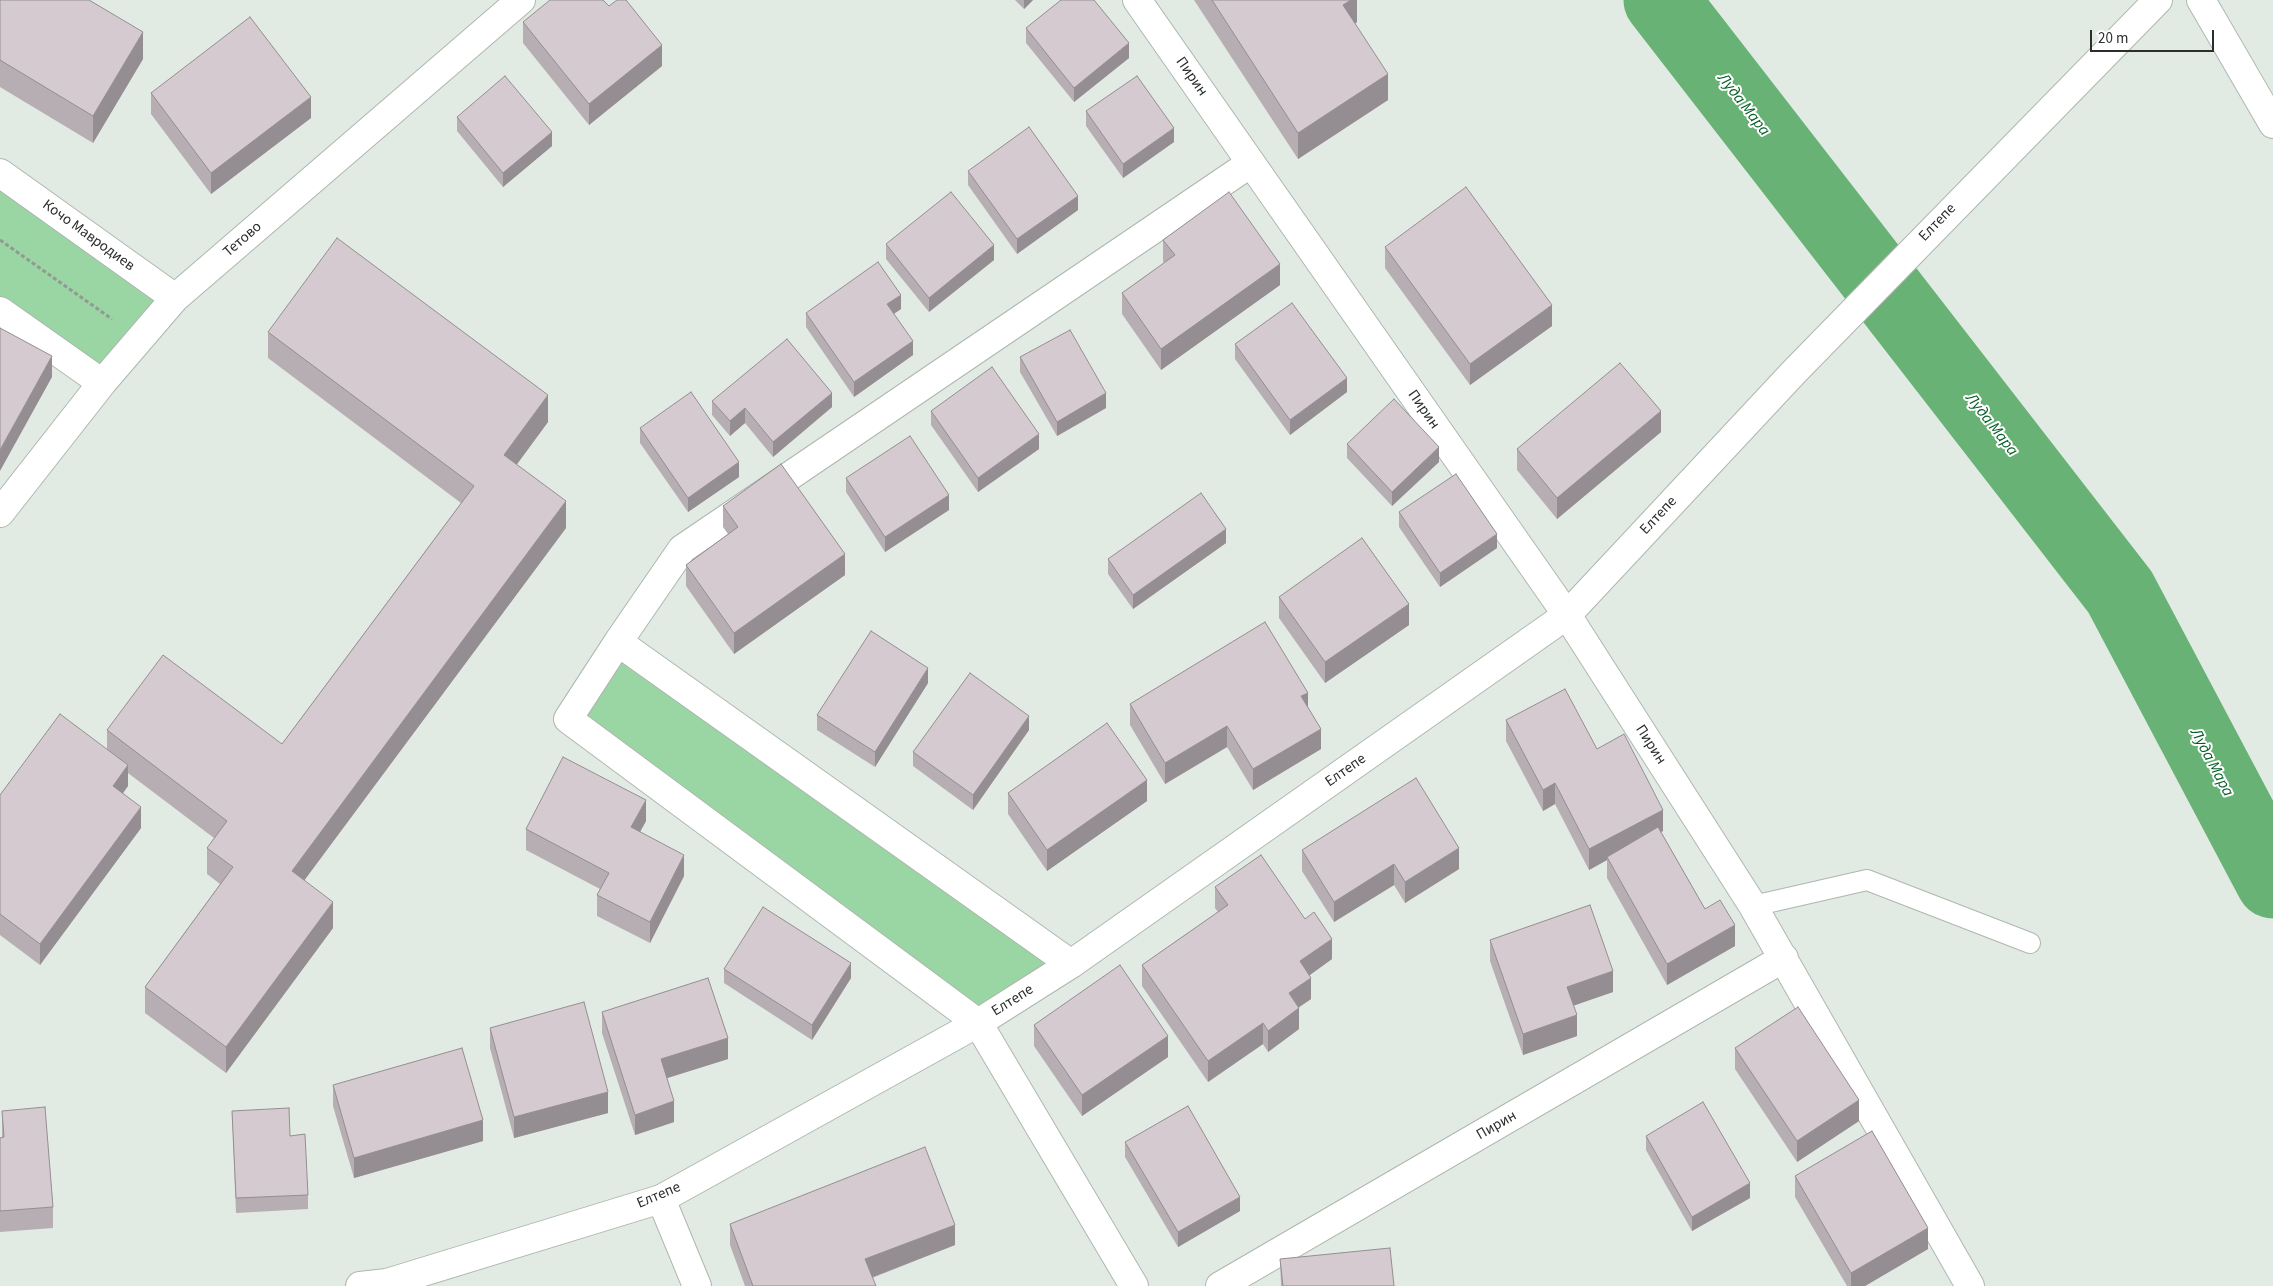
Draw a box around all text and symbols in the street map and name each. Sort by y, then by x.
scale bar [2093,20,2217,52]
text: 20 m [2098,28,2128,49]
street label: Пирин [1171,54,1211,100]
water label: Луда Мара [1713,70,1773,140]
street label: Кочо Мавродиев [38,197,138,275]
street label: Елтепе [1916,200,1960,246]
street label: Тетово [220,218,266,262]
street label: Пирин [1403,387,1443,433]
water label: Луда Мара [1961,390,2021,460]
street label: Елтепе [1637,493,1681,539]
street label: Пирин [1631,722,1669,768]
water label: Луда Мара [2185,726,2237,800]
street label: Елтепе [1322,751,1370,791]
street label: Елтепе [989,981,1037,1021]
street label: Пирин [1474,1107,1520,1145]
street label: Елтепе [634,1179,684,1213]

